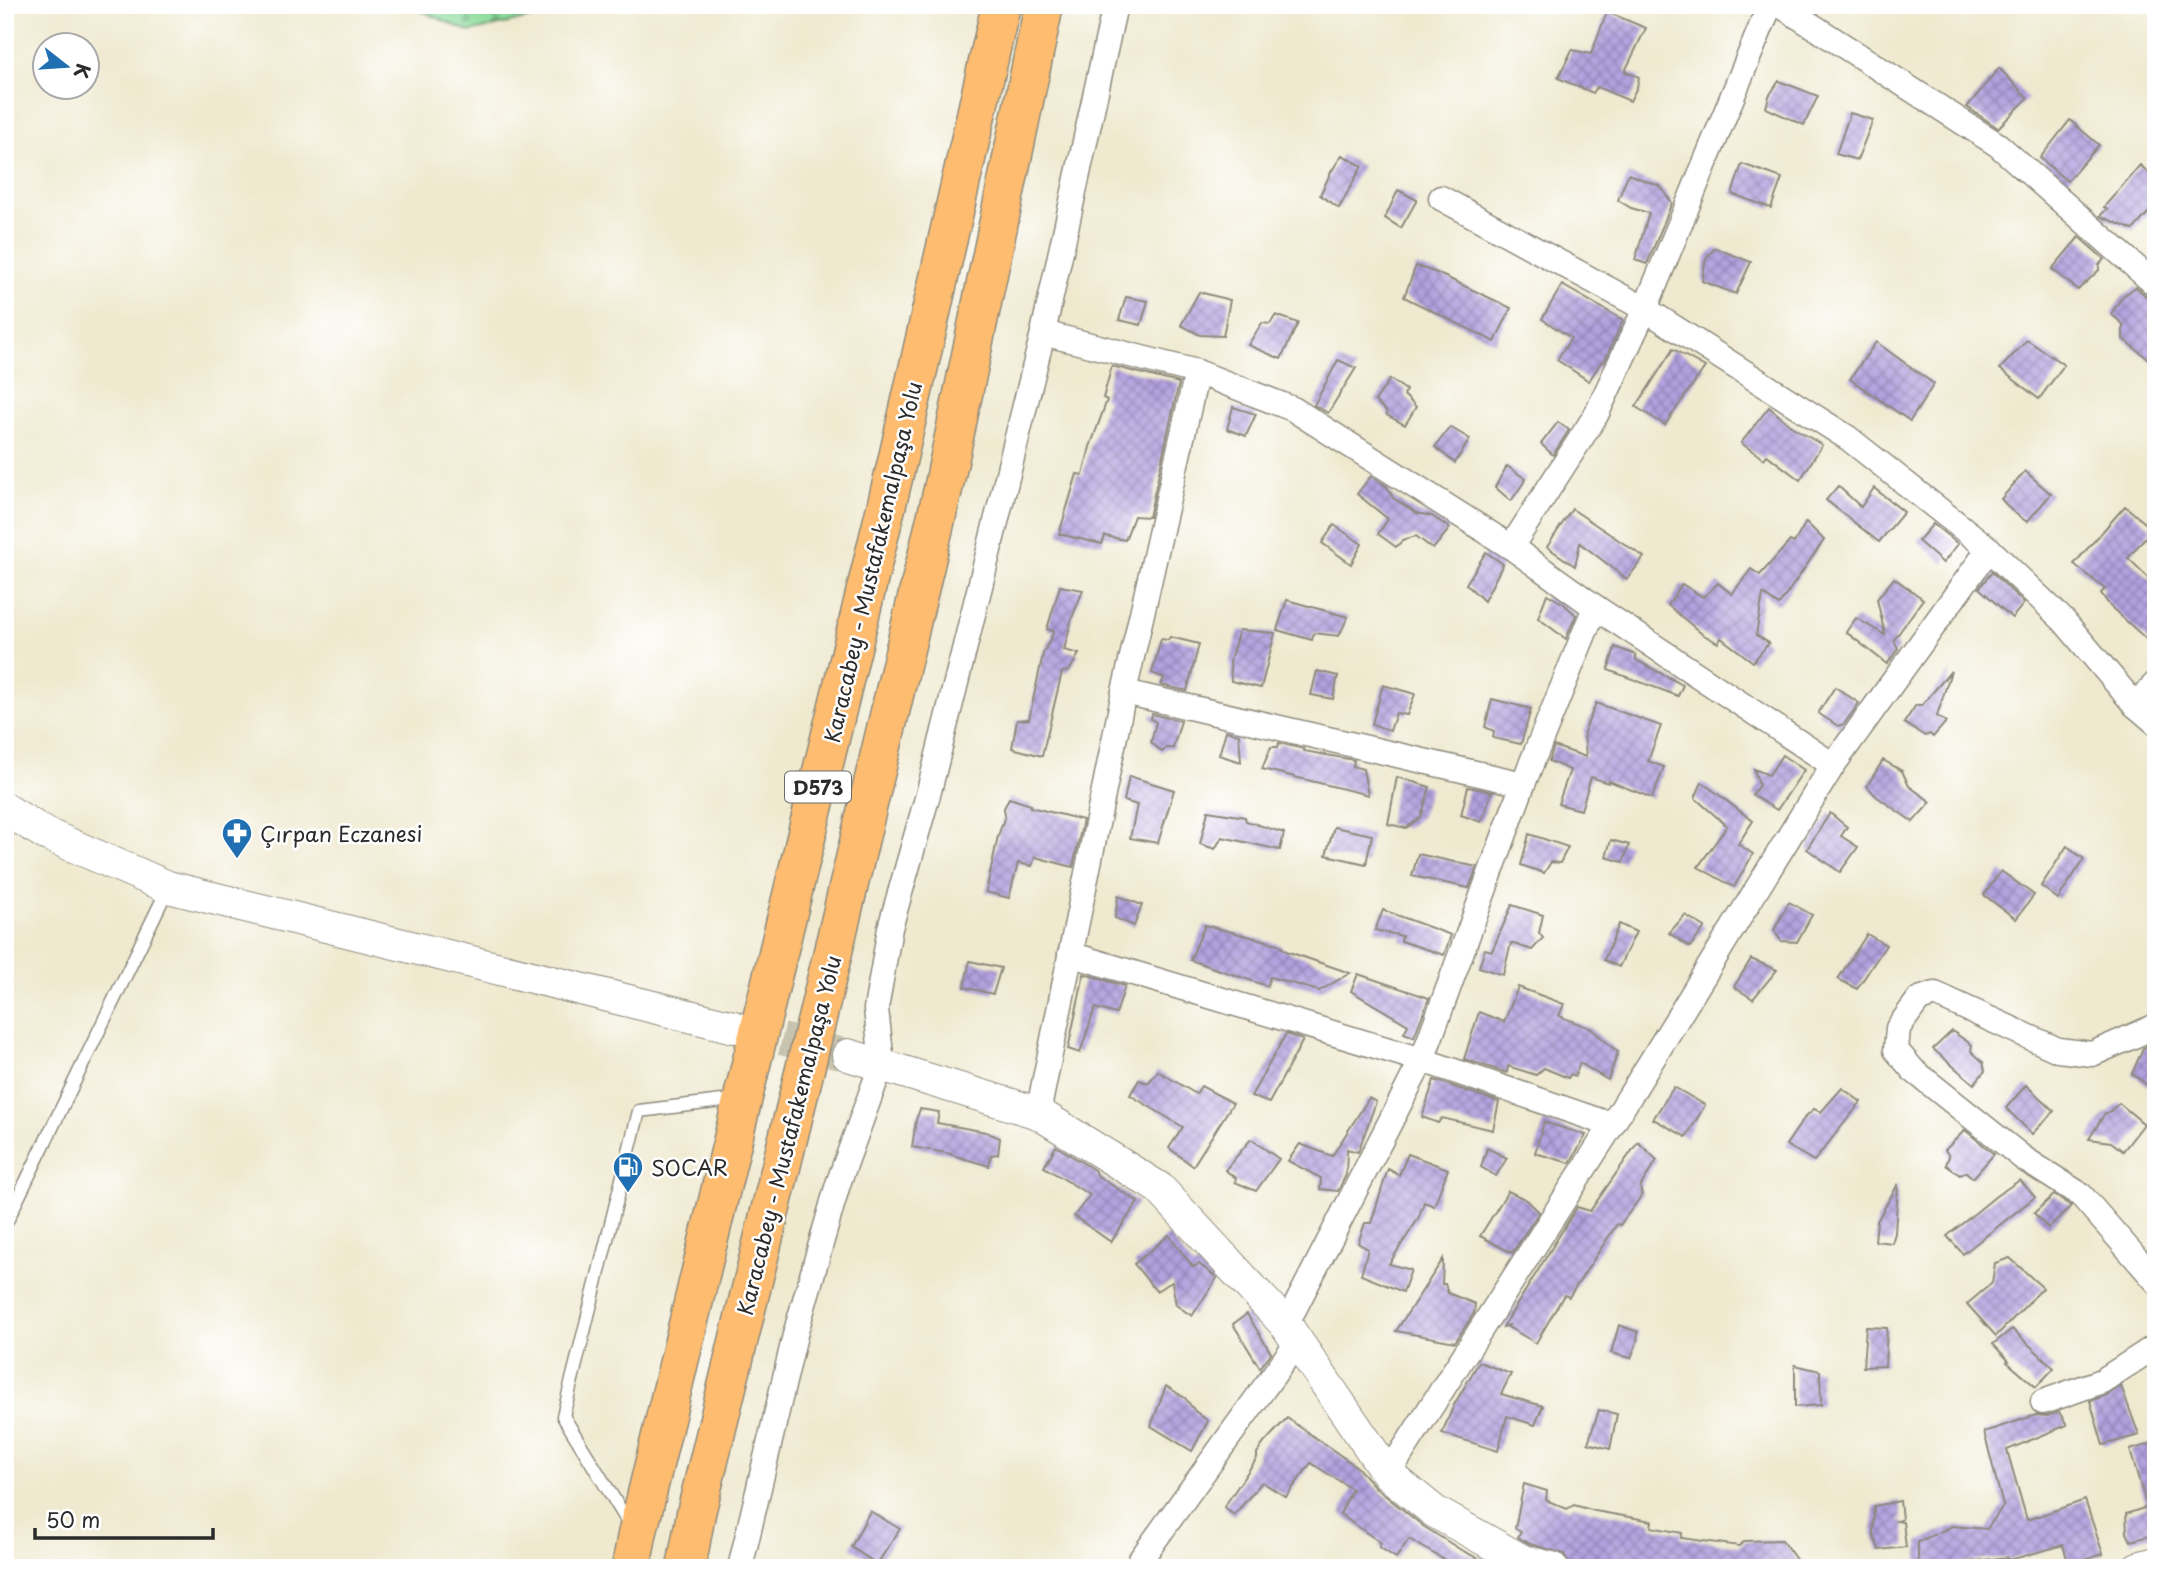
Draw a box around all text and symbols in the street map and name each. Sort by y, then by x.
north arrow [32,32,102,102]
text: K [68,61,99,82]
street label: Karacabey - Mustafakemalpaşa Yolu [815,378,929,746]
road number: D573 [785,772,851,802]
pharmacy icon: Çırpan Eczanesi [220,816,254,860]
place label: Çırpan Eczanesi [260,817,422,849]
street label: Karacabey - Mustafakemalpaşa Yolu [728,952,848,1318]
fuel station icon: SOCAR [611,1150,645,1194]
place label: SOCAR [651,1151,728,1183]
scale bar [35,1496,214,1540]
text: 50 m [46,1503,100,1535]

